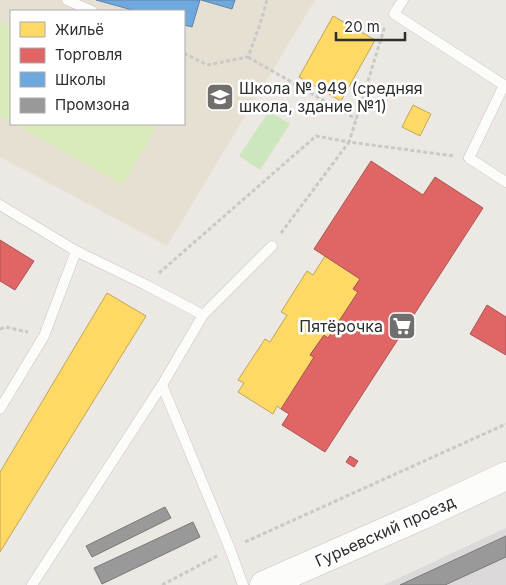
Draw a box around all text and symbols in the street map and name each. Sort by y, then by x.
legend [10,10,185,125]
scale bar [336,10,405,42]
text: 20 m [344,17,380,36]
text: Жильё [55,20,104,39]
text: Торговля [55,45,122,64]
text: Школы [55,70,106,89]
place label: Школа № 949 (средняя школа, здание №1) [239,78,423,116]
school or university icon: Школа № 949 (средняя школа, здание №1) [205,82,235,112]
text: Промзона [55,95,130,114]
supermarket icon: Пятёрочка [387,311,417,341]
place label: Пятёрочка [299,316,383,336]
street label: Гурьевский проезд [312,491,458,571]

